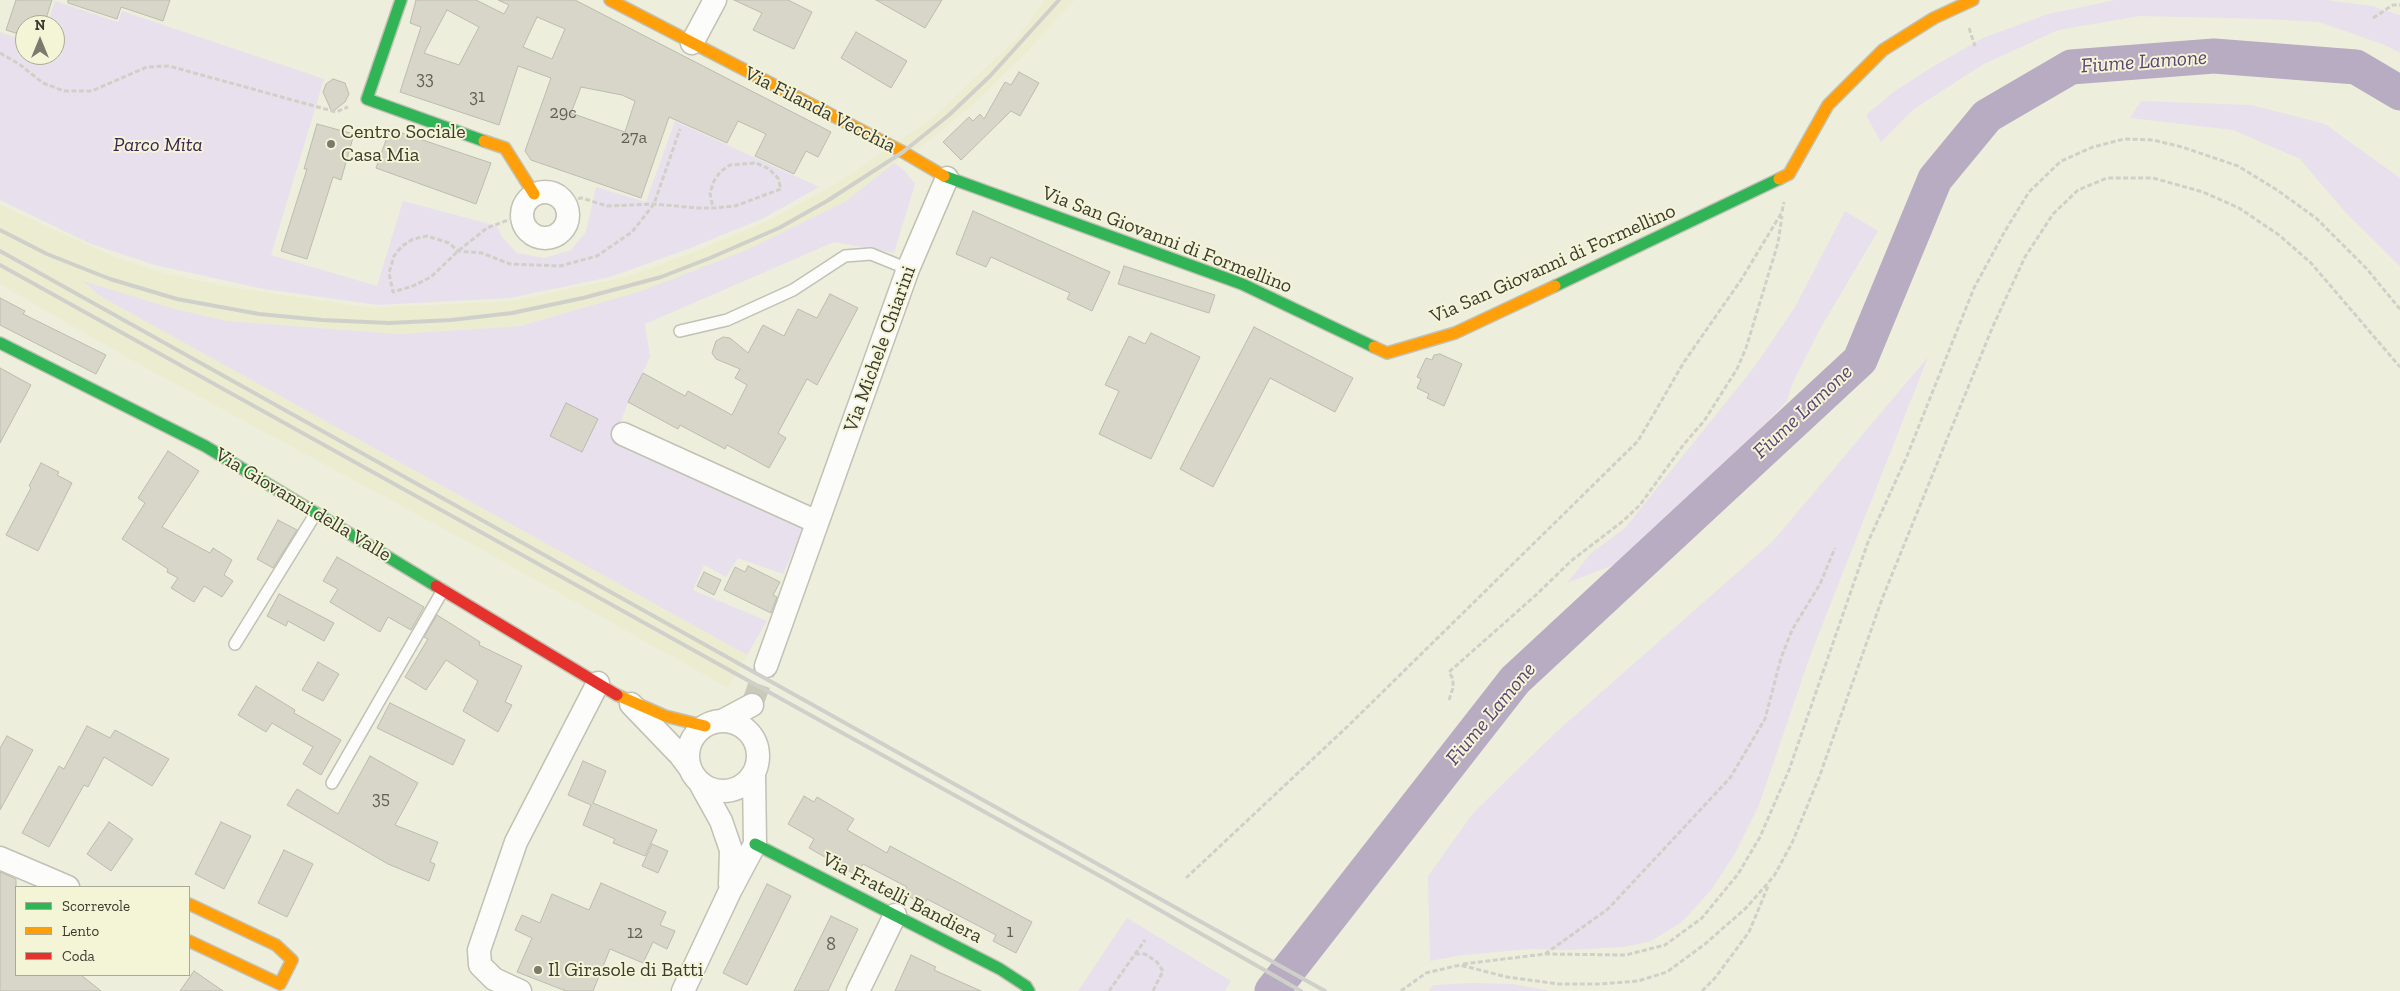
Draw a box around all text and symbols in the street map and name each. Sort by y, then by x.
north arrow [15,15,65,65]
text: N [35,17,45,34]
water label: Fiume Lamone [2080,45,2208,79]
street label: Via Filanda Vecchia [740,61,900,159]
house number: 33 [416,68,434,90]
house number: 31 [469,86,485,108]
house number: 29c [549,102,577,124]
place label: Centro Sociale Casa Mia [341,120,466,167]
house number: 27a [621,127,647,149]
park label: Parco Mita [113,133,203,157]
marker: Centro Sociale Casa Mia [325,138,337,150]
street label: Via San Giovanni di Formellino [1038,181,1296,299]
street label: Via San Giovanni di Formellino [1427,199,1679,329]
street label: Via Michele Chiarini [839,263,921,435]
water label: Fiume Lamone [1748,360,1858,464]
street label: Via Giovanni della Valle [211,443,395,567]
water label: Fiume Lamone [1441,657,1541,771]
house number: 35 [372,788,390,810]
street label: Via Fratelli Bandiera [818,847,986,949]
legend [15,886,190,976]
text: Scorrevole [62,897,130,915]
house number: 1 [1007,921,1013,943]
text: Lento [62,922,99,940]
house number: 12 [627,922,643,944]
house number: 8 [826,934,836,956]
text: Coda [62,947,95,965]
place label: Il Girasole di Batti [548,958,703,982]
marker: Il Girasole di Batti [532,964,544,976]

